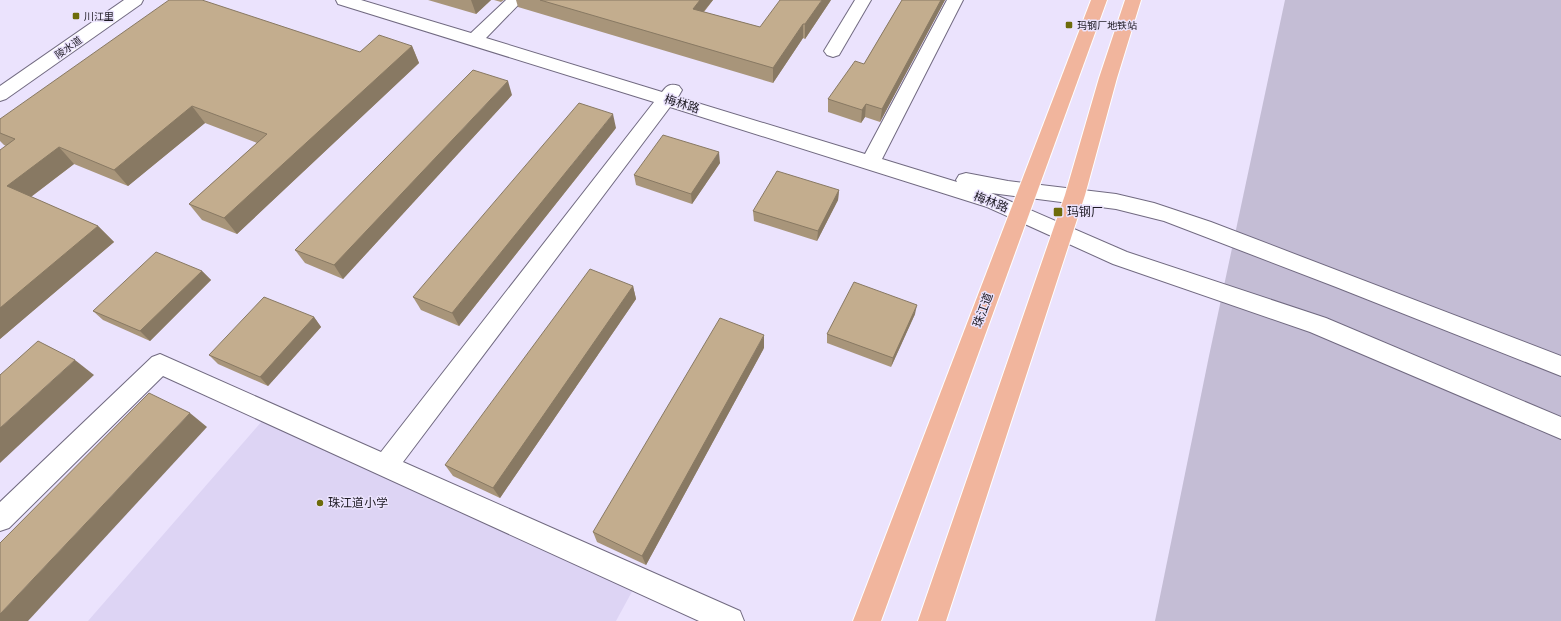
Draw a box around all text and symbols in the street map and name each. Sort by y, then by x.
place label: 川江里 [84,10,114,22]
marker: 川江里 [71,11,81,21]
place label: 玛钢厂地铁站 [1077,19,1137,31]
marker: 玛钢厂地铁站 [1064,20,1074,30]
street label: 陵水道 [52,33,84,61]
street label: 梅林路 [663,91,702,116]
street label: 梅林路 [972,188,1011,215]
place label: 玛钢厂 [1067,204,1103,219]
marker: 玛钢厂 [1052,206,1064,218]
street label: 珠江道 [969,290,996,329]
place label: 珠江道小学 [328,495,388,510]
marker: 珠江道小学 [315,498,325,508]

